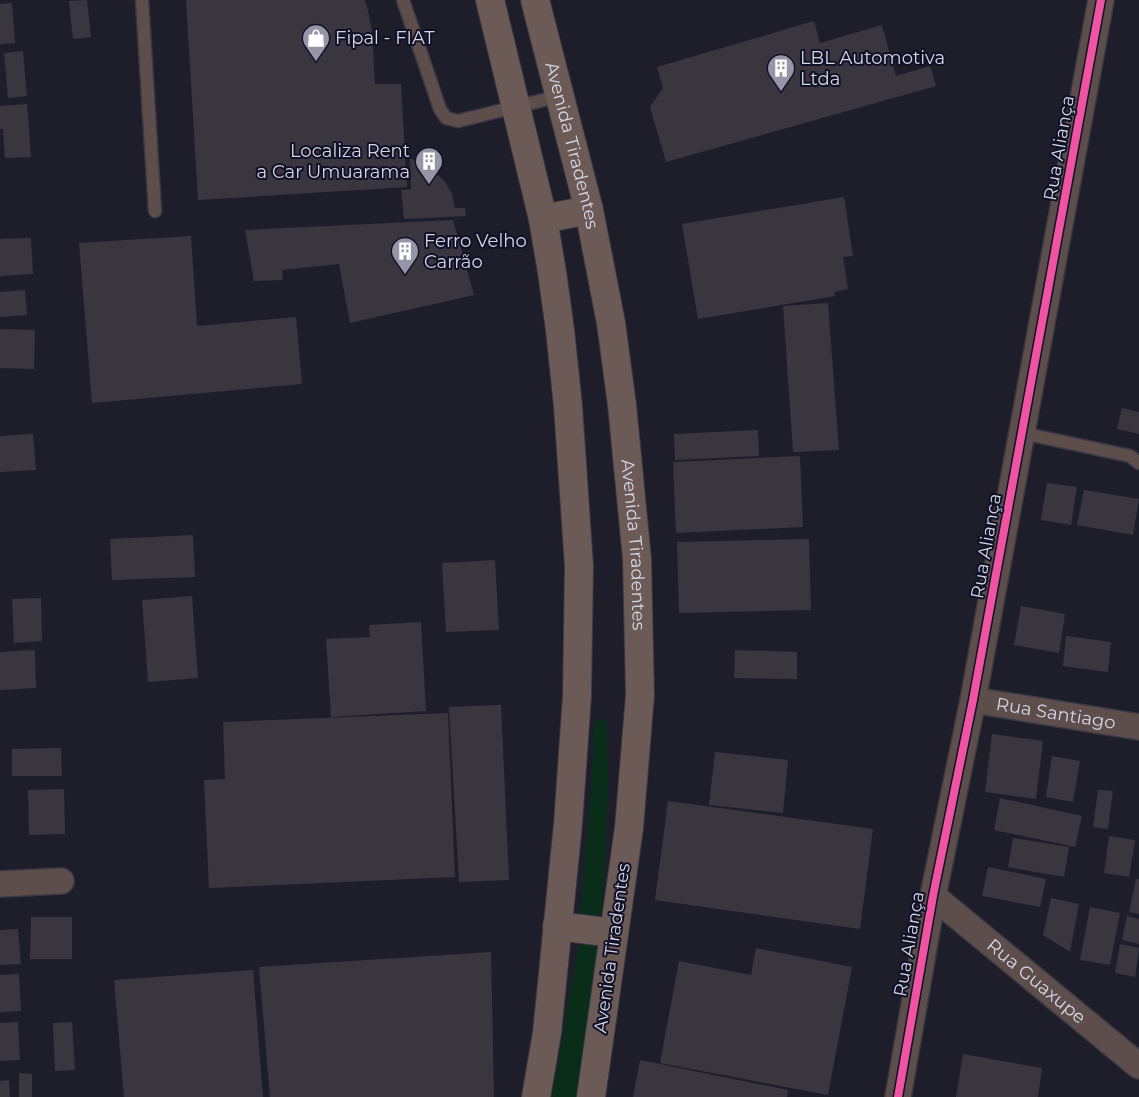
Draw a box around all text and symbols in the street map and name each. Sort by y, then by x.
shop icon: Fipal - FIAT [301,23,331,62]
place label: Fipal - FIAT [335,27,435,49]
place label: LBL Automotiva Ltda [800,47,945,90]
building icon: LBL Automotiva Ltda [766,53,796,92]
street label: Avenida Tiradentes [540,59,603,231]
street label: Rua Aliança [1039,94,1079,202]
place label: Localiza Rent a Car Umuarama [257,140,410,183]
building icon: Localiza Rent a Car Umuarama [414,146,444,185]
place label: Ferro Velho Carrão [424,230,527,273]
building icon: Ferro Velho Carrão [390,236,420,275]
street label: Avenida Tiradentes [616,458,650,631]
street label: Rua Aliança [966,492,1006,600]
street label: Rua Santiago [995,693,1117,734]
street label: Avenida Tiradentes [589,861,635,1034]
street label: Rua Aliança [889,890,929,998]
street label: Rua Guaxupe [982,934,1090,1029]

